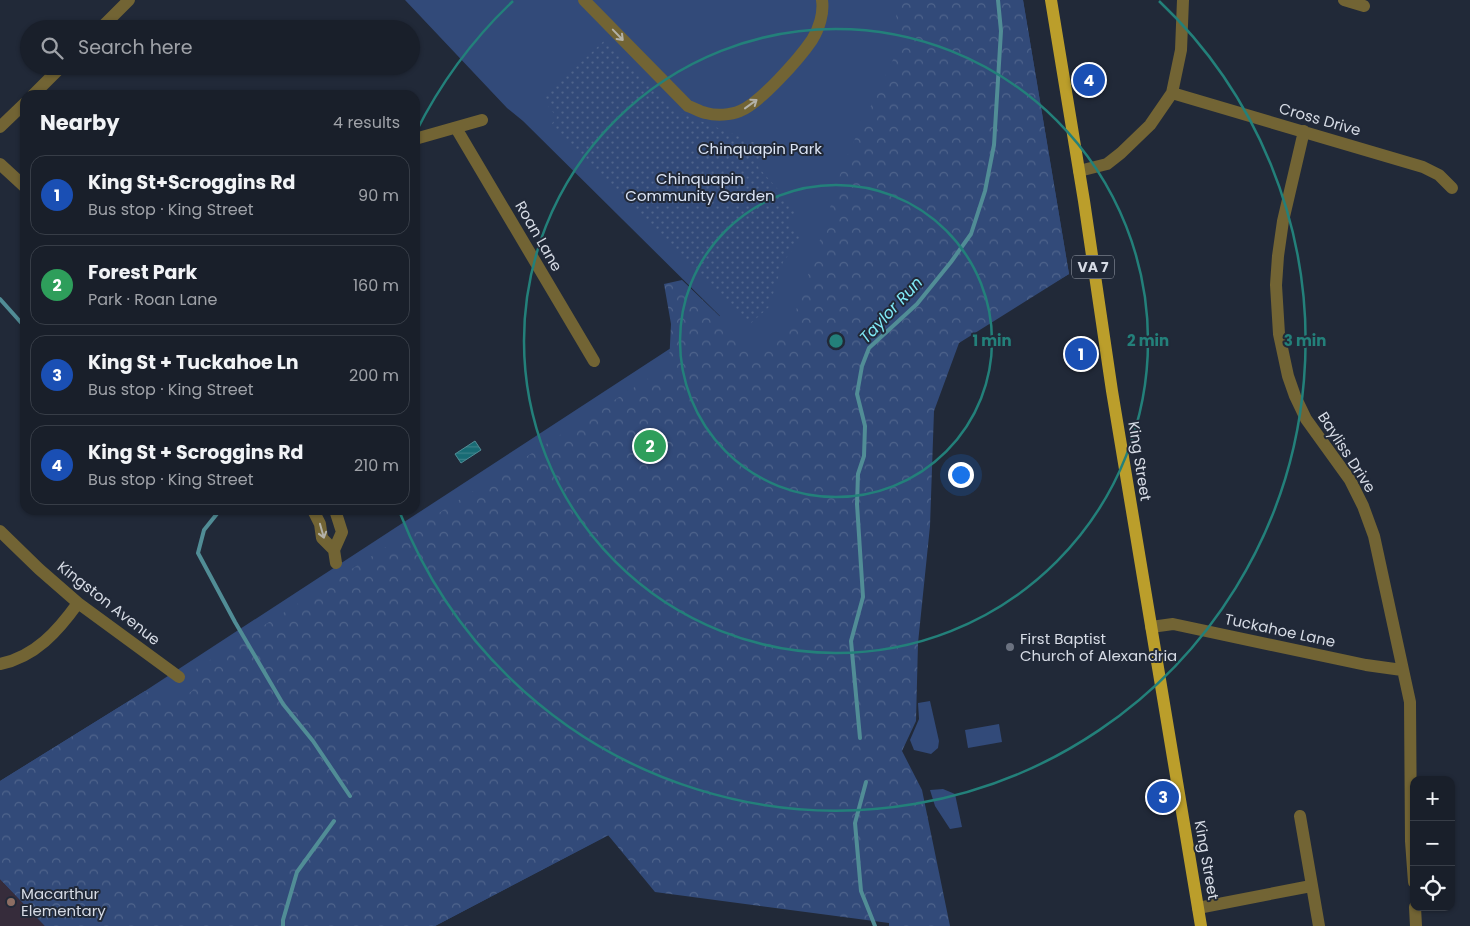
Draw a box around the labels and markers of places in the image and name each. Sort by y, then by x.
pin: 4 [1073,61,1105,99]
centre of rings [827,332,845,350]
pin: 1 [1065,335,1097,373]
pin: 2 [634,427,666,465]
place label: First Baptist Church of Alexandria [1020,628,1177,666]
marker: First Baptist Church of Alexandria [1004,641,1016,653]
pin: 3 [1147,778,1179,816]
place label: Macarthur Elementary [21,883,106,921]
marker: Macarthur Elementary [5,896,17,908]

